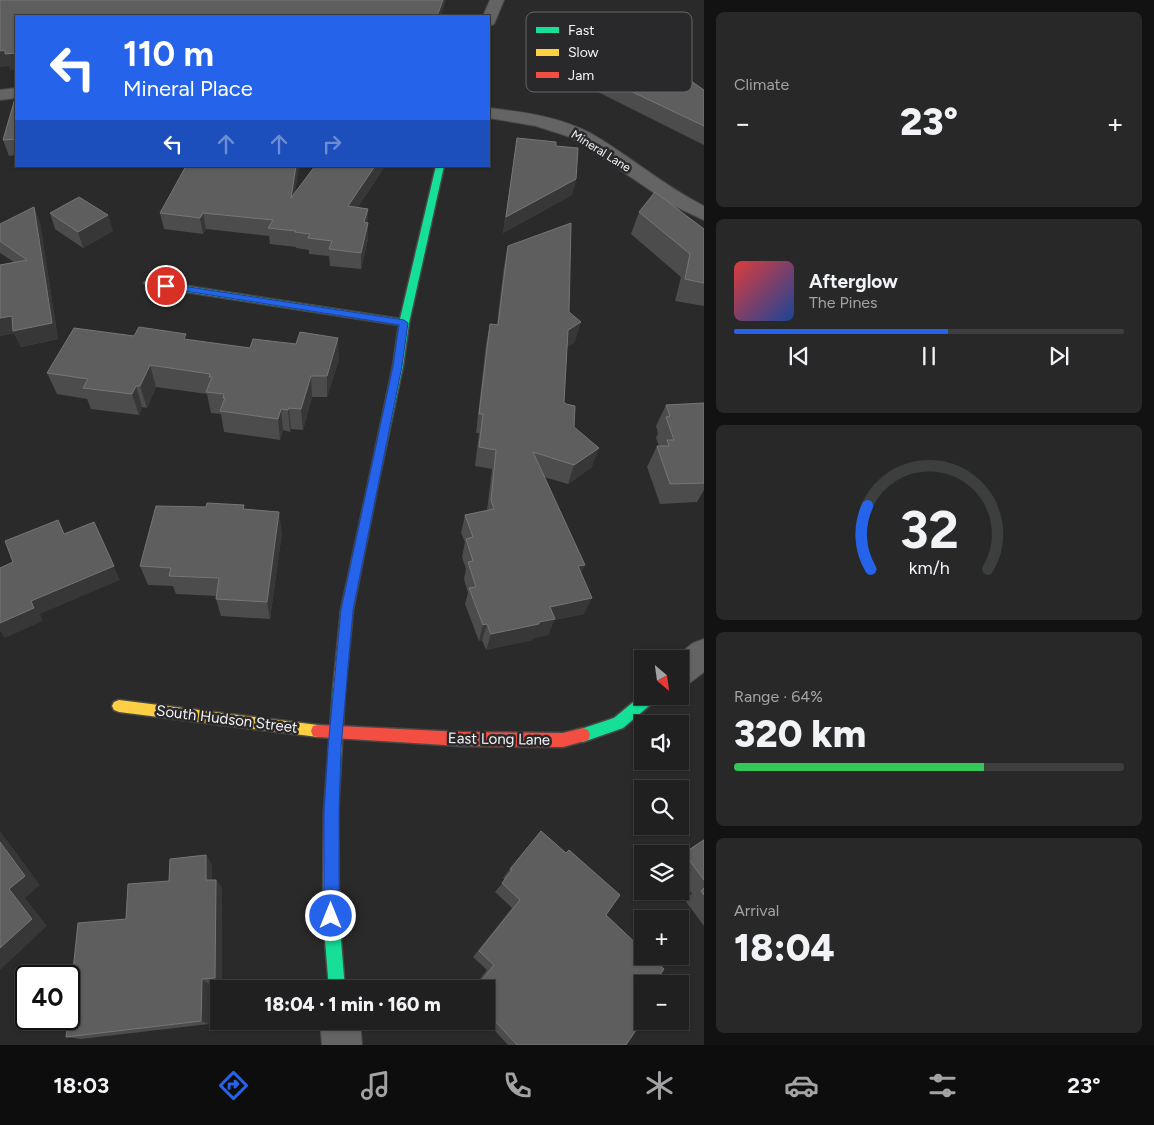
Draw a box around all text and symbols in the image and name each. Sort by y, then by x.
legend [526,12,692,92]
text: Fast [568,22,594,39]
text: 110 m [123,33,214,75]
icon: left [40,35,105,100]
text: Slow [568,44,599,61]
text: Jam [568,67,594,84]
text: Mineral Place [123,75,253,102]
text: Climate [734,75,789,94]
text: 23° [900,99,958,145]
text: − [734,106,751,140]
text: + [1107,106,1124,140]
street label: Mineral Lane [569,127,634,175]
icon: left [159,130,187,158]
icon: ahead [212,130,240,158]
icon: ahead [265,130,293,158]
icon: right [318,130,346,158]
pin [145,265,187,307]
text: Afterglow [809,270,898,293]
icon: arrive [152,272,180,300]
text: The Pines [809,293,878,312]
icon: previous [785,342,813,370]
icon: pause [915,342,943,370]
icon: next [1045,342,1073,370]
text: 32 [899,499,959,561]
text: km/h [909,557,949,578]
north arrow [634,650,689,705]
map controls [634,650,689,1030]
text: Range · 64% [734,687,823,706]
street label: South Hudson Street [155,701,299,737]
text: 320 km [734,711,866,757]
button: sound [634,715,689,770]
street label: East Long Lane [448,729,550,749]
button: search [634,780,689,835]
button: layers [634,845,689,900]
position arrow [304,889,356,941]
text: Arrival [734,901,779,920]
button: + [634,910,689,965]
text: 18:04 [734,925,835,971]
speed limit sign: 40 [15,965,80,1030]
button: − [634,975,689,1030]
text: 18:04 · 1 min · 160 m [264,993,441,1016]
icon: directions [216,1068,251,1103]
icon: music [358,1068,393,1103]
icon: phone [500,1068,535,1103]
icon: climate [642,1068,677,1103]
icon: car [784,1068,819,1103]
icon: filters [925,1068,960,1103]
text: 18:03 [53,1072,109,1099]
text: 23° [1067,1072,1100,1099]

